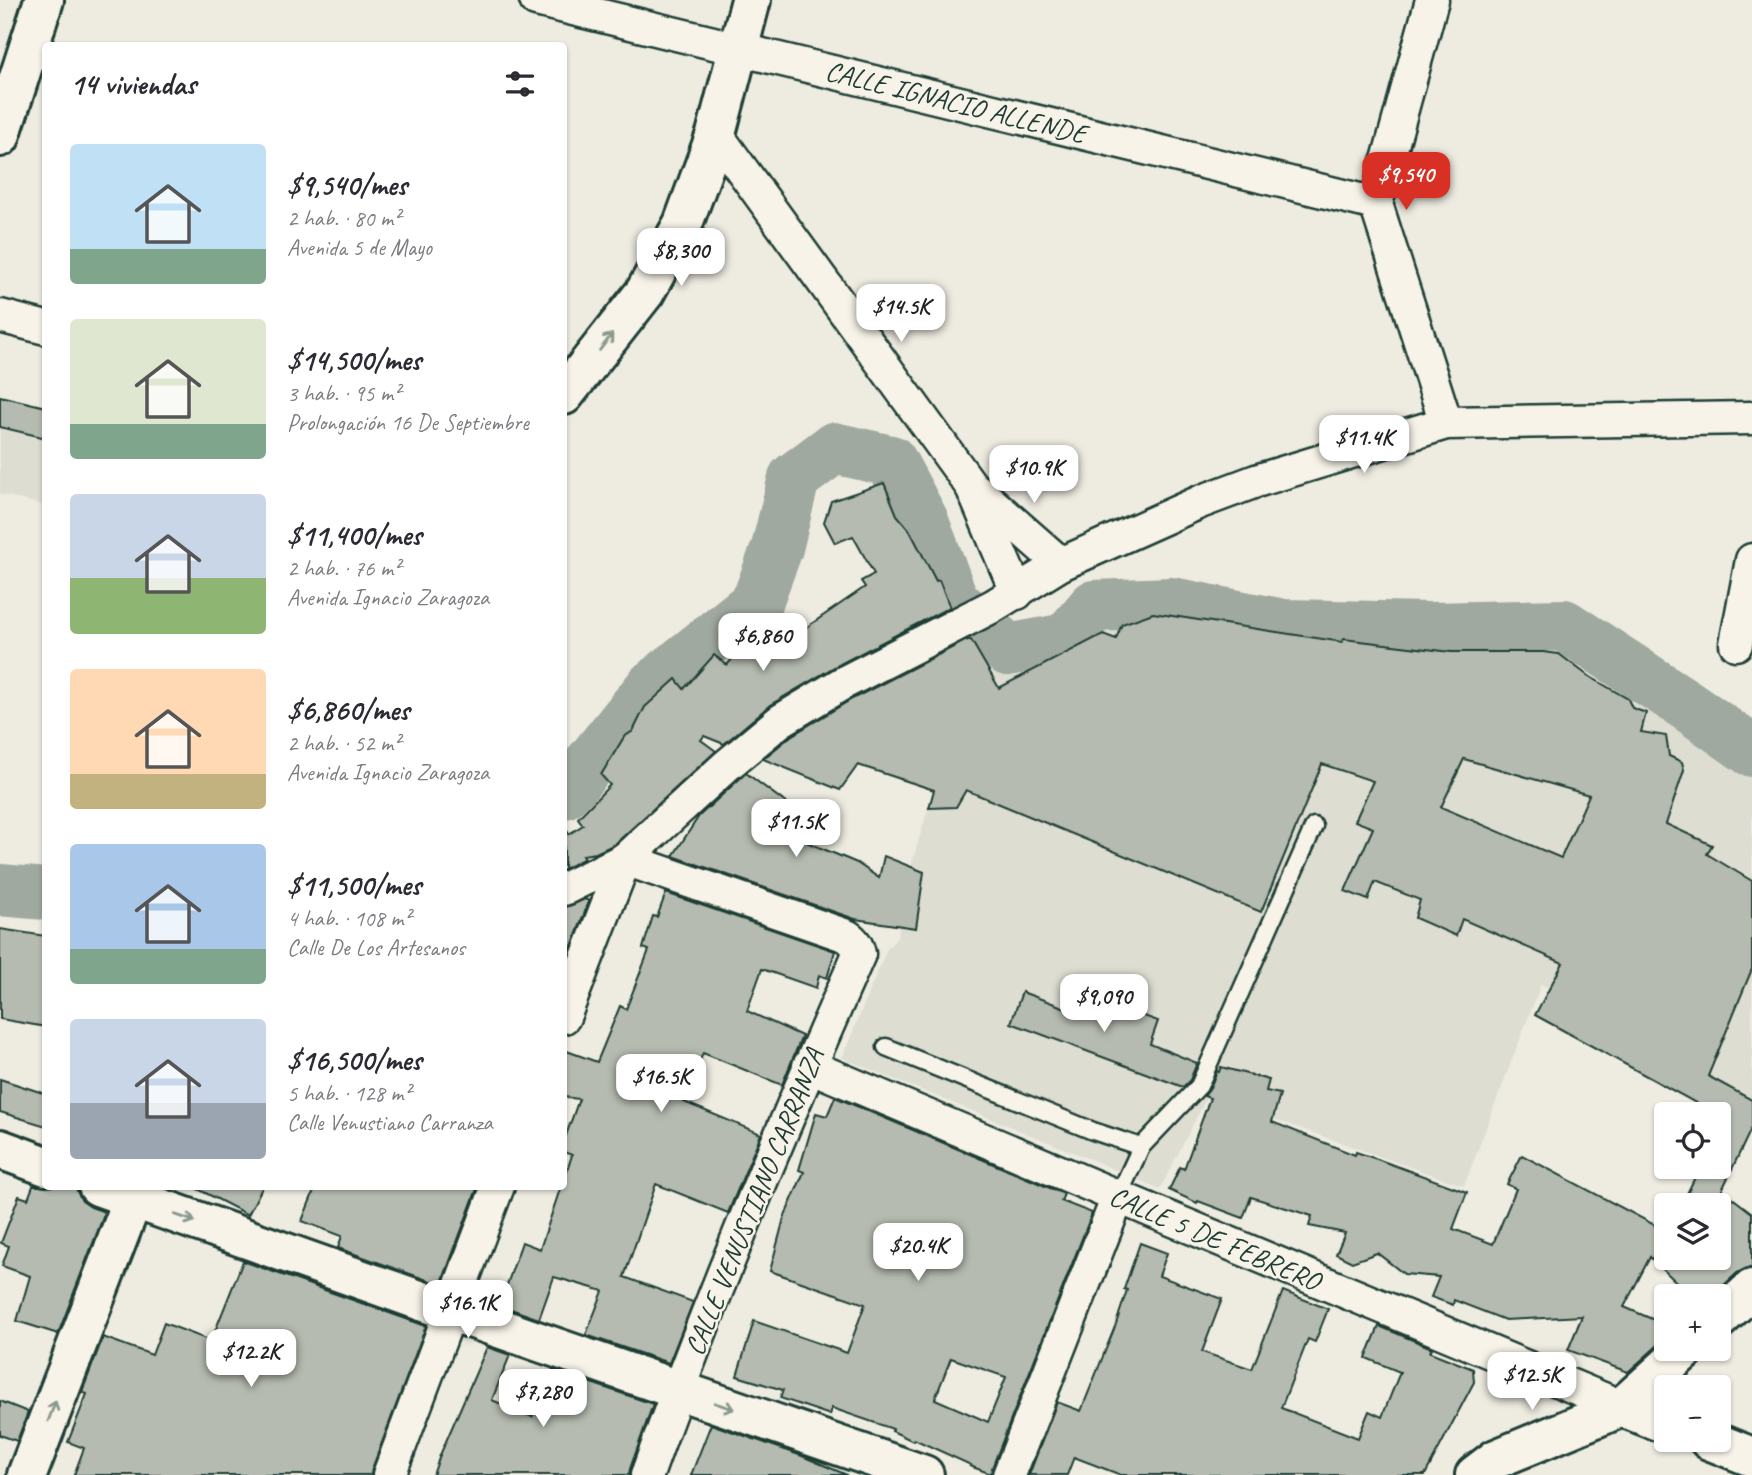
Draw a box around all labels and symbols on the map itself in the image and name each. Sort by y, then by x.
street label: CALLE IGNACIO ALLENDE [822,53,1093,152]
pin: $9,540 [1349,152,1463,212]
pin: $8,300 [624,229,738,288]
pin: $14.5K [844,284,958,344]
one-way arrow [598,333,613,351]
pin: $11.4K [1307,416,1421,475]
pin: $10.9K [977,446,1091,505]
pin: $6,860 [706,614,820,673]
pin: $11.5K [739,800,853,859]
pin: $9,090 [1047,974,1161,1034]
street label: CALLE VENUSTIANO CARRANZA [676,1042,832,1360]
pin: $16.5K [604,1054,718,1114]
street label: CALLE 5 DE FEBRERO [1104,1178,1328,1299]
one-way arrow [174,1213,196,1225]
pin: $20.4K [861,1224,975,1283]
pin: $16.1K [411,1280,525,1340]
pin: $12.2K [194,1330,308,1389]
pin: $12.5K [1475,1352,1589,1412]
pin: $7,280 [486,1370,600,1429]
one-way arrow [713,1400,735,1413]
one-way arrow [46,1401,59,1423]

